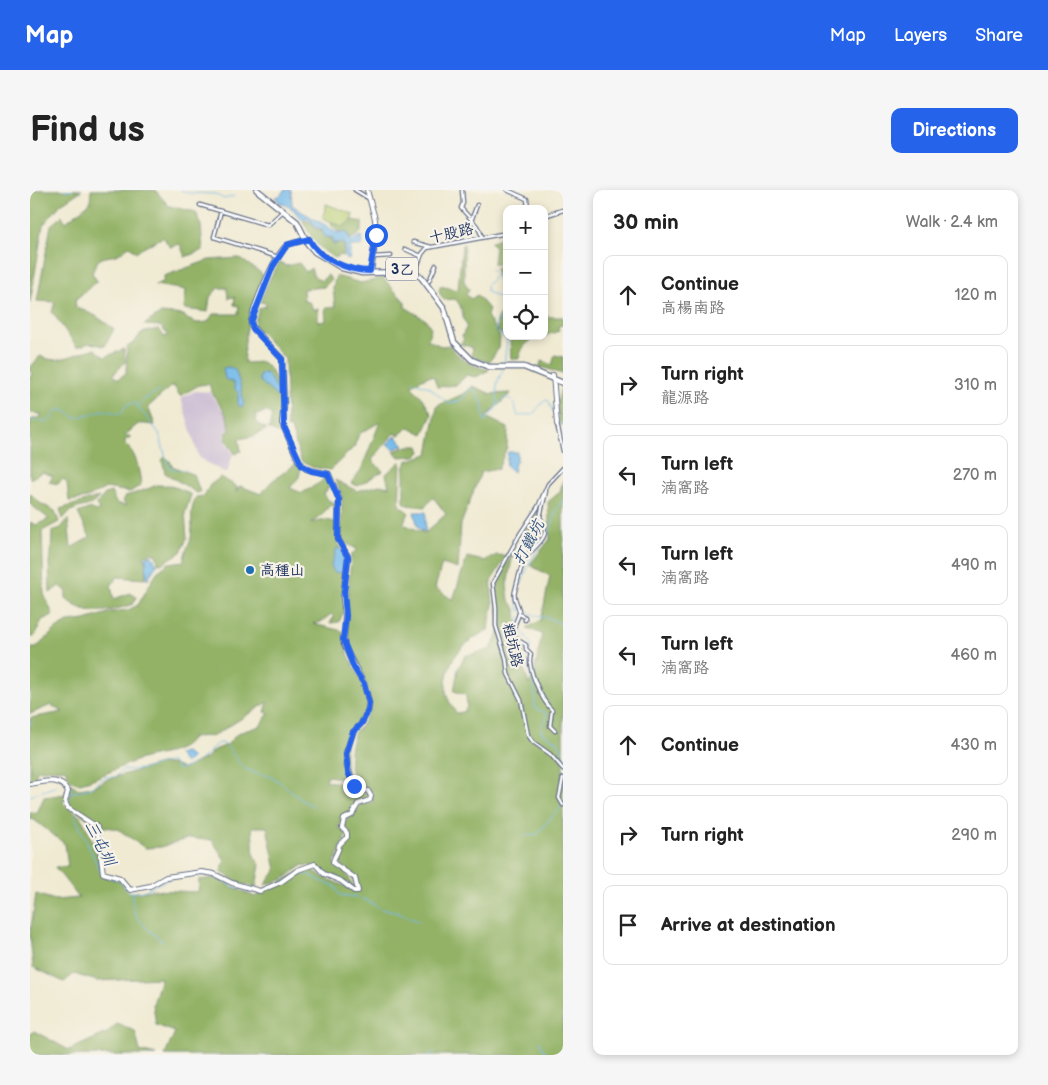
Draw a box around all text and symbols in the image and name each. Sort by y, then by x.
text: Map [25,21,73,50]
text: Map [830,25,866,46]
text: Layers [894,25,947,46]
text: Share [975,25,1023,46]
button: Directions [891,108,1018,153]
text: Find us [30,109,145,152]
map controls [503,205,548,340]
button: + [503,205,548,250]
text: 30 min [613,210,679,235]
text: Walk · 2.4 km [906,213,998,232]
street label: 十股路 [427,219,475,248]
route start [365,224,388,247]
button: − [503,250,548,295]
road number: 3乙 [386,258,418,280]
text: Continue [661,273,739,296]
icon: ahead [614,281,642,309]
text: 120 m [954,286,997,305]
button: locate [503,295,548,340]
text: 高楊南路 [661,299,725,318]
text: Turn right [661,363,744,386]
icon: right [614,371,642,399]
text: 310 m [954,376,997,395]
text: 龍源路 [661,389,709,408]
text: Turn left [661,453,733,476]
icon: left [614,461,642,489]
text: 270 m [953,466,997,485]
text: 湳窩路 [661,479,709,498]
water label: 打鐵坑 [510,515,550,568]
text: Turn left [661,543,733,566]
icon: left [614,551,642,579]
text: 490 m [951,556,997,575]
place label: 高種山 [260,561,305,580]
marker: 高種山 [244,564,256,576]
text: 湳窩路 [661,569,709,588]
street label: 粗坑路 [498,621,527,669]
text: Turn left [661,633,733,656]
icon: left [614,641,642,669]
text: 460 m [951,646,997,665]
text: 湳窩路 [661,659,709,678]
icon: ahead [614,731,642,759]
text: Continue [661,734,739,757]
text: 430 m [950,736,997,755]
route end [343,775,366,798]
water label: 三屯圳 [80,818,120,871]
icon: right [614,821,642,849]
text: Turn right [661,824,744,847]
text: 290 m [951,826,997,845]
icon: arrive [614,911,642,939]
text: Arrive at destination [661,914,836,937]

